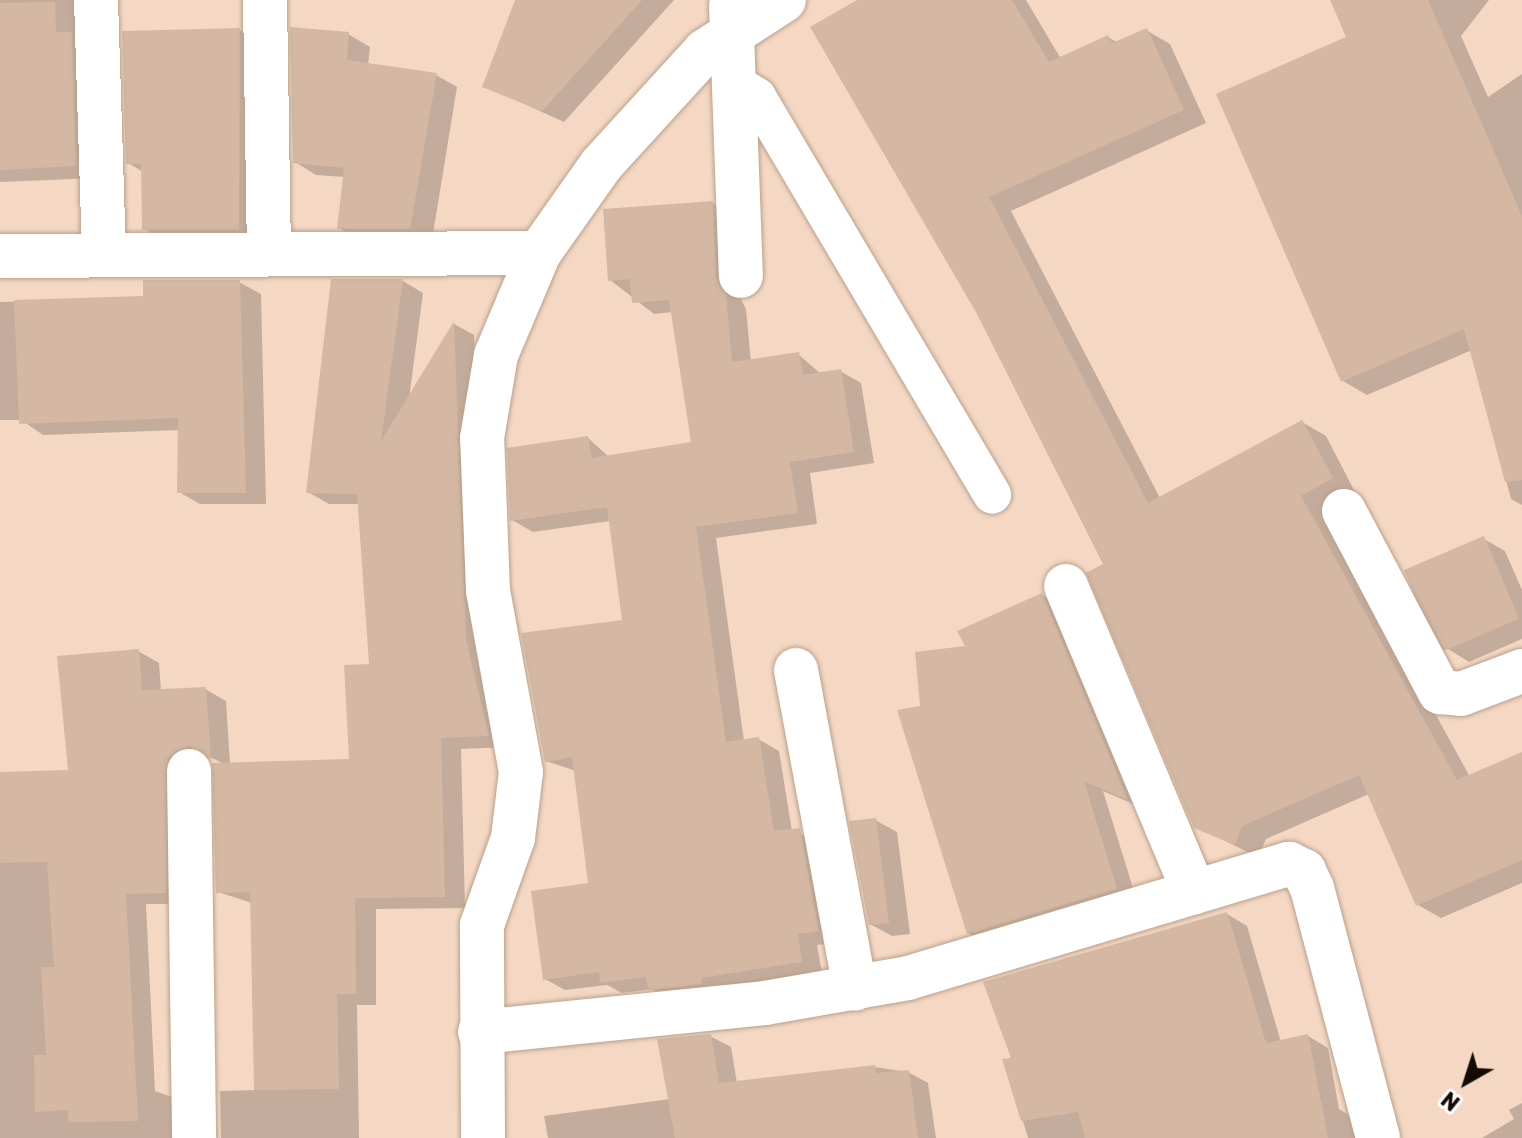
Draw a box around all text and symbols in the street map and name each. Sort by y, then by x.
north arrow [1426,1042,1506,1122]
text: N [1436,1086,1465,1117]

